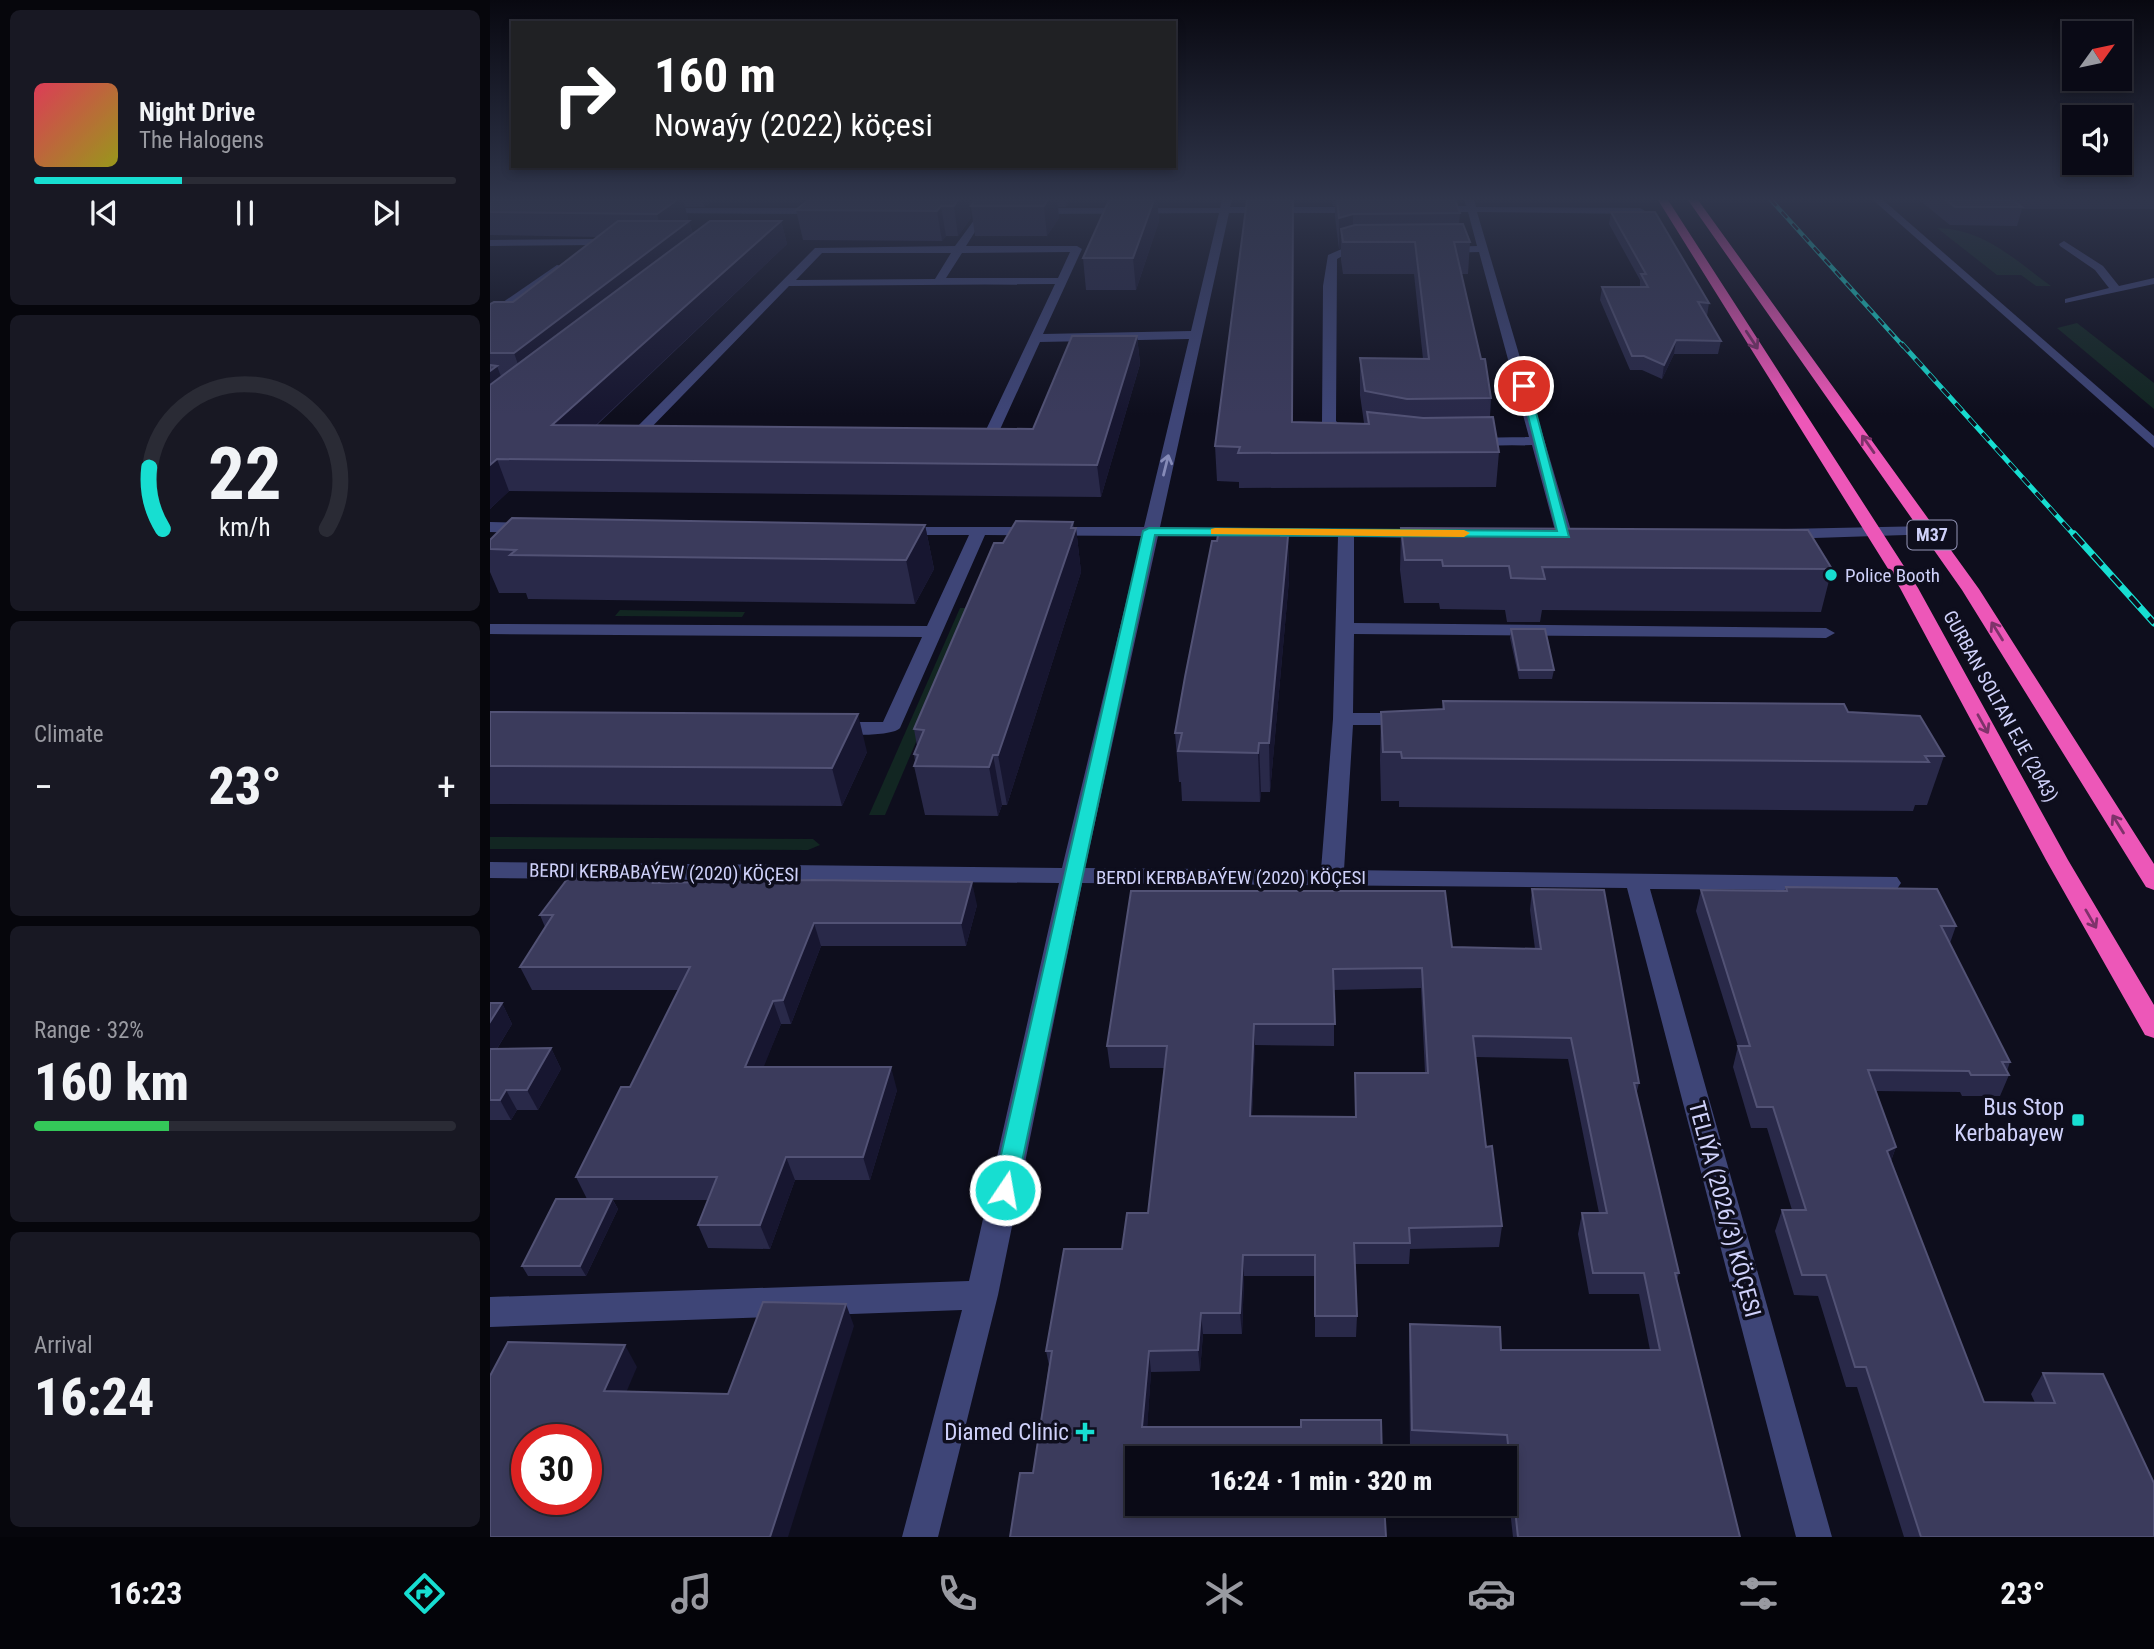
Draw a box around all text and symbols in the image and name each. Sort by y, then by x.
north arrow [2062,21,2132,91]
map controls [2062,21,2132,175]
text: 160 m [654,47,776,104]
icon: right [539,49,630,140]
text: Night Drive [139,97,255,127]
button: sound [2062,105,2132,175]
text: Nowaýy (2022) köçesi [654,106,933,144]
text: The Halogens [139,127,264,154]
icon: previous [85,194,123,232]
icon: pause [226,194,264,232]
icon: next [367,194,405,232]
one-way arrow [1745,330,1760,349]
pin [1494,356,1554,416]
icon: arrive [1505,367,1543,405]
text: 22 [208,432,282,518]
one-way arrow [1861,435,1875,454]
one-way arrow [1159,454,1173,477]
text: km/h [219,513,271,542]
road number: M37 [1908,520,1956,550]
place label: Police Booth [1845,564,1940,587]
marker: Police Booth [1823,567,1839,583]
street label: GURBAN SOLTAN EJE (2043) [1938,606,2063,806]
one-way arrow [1989,622,2003,642]
one-way arrow [1976,713,1990,733]
text: Climate [34,721,104,748]
text: 23° [208,756,282,817]
text: − [34,765,53,809]
text: + [437,765,456,809]
one-way arrow [2110,815,2125,834]
street label: BERDI KERBABAÝEW (2020) KÖÇESI [529,859,799,886]
street label: BERDI KERBABAÝEW (2020) KÖÇESI [1096,866,1366,889]
one-way arrow [2085,908,2099,928]
text: Range · 32% [34,1017,144,1044]
text: 160 km [34,1052,189,1113]
place label: Bus Stop Kerbabayew [1954,1094,2064,1147]
street label: TELIÝA (2026/3) KÖÇESI [1683,1098,1767,1320]
marker: Bus Stop Kerbabayew [2070,1112,2086,1128]
position arrow [968,1153,1042,1227]
text: Arrival [34,1332,93,1359]
text: 16:24 [34,1367,154,1428]
place label: Diamed Clinic [944,1419,1069,1446]
marker: Diamed Clinic [1075,1422,1095,1442]
speed limit sign: 30 [511,1424,602,1515]
text: 16:24 · 1 min · 320 m [1210,1466,1432,1496]
icon: directions [400,1569,449,1618]
icon: music [667,1569,716,1618]
icon: phone [933,1569,982,1618]
icon: climate [1200,1569,1249,1618]
icon: car [1467,1569,1516,1618]
icon: filters [1734,1569,1783,1618]
text: 16:23 [109,1574,182,1612]
text: 23° [2000,1574,2045,1612]

